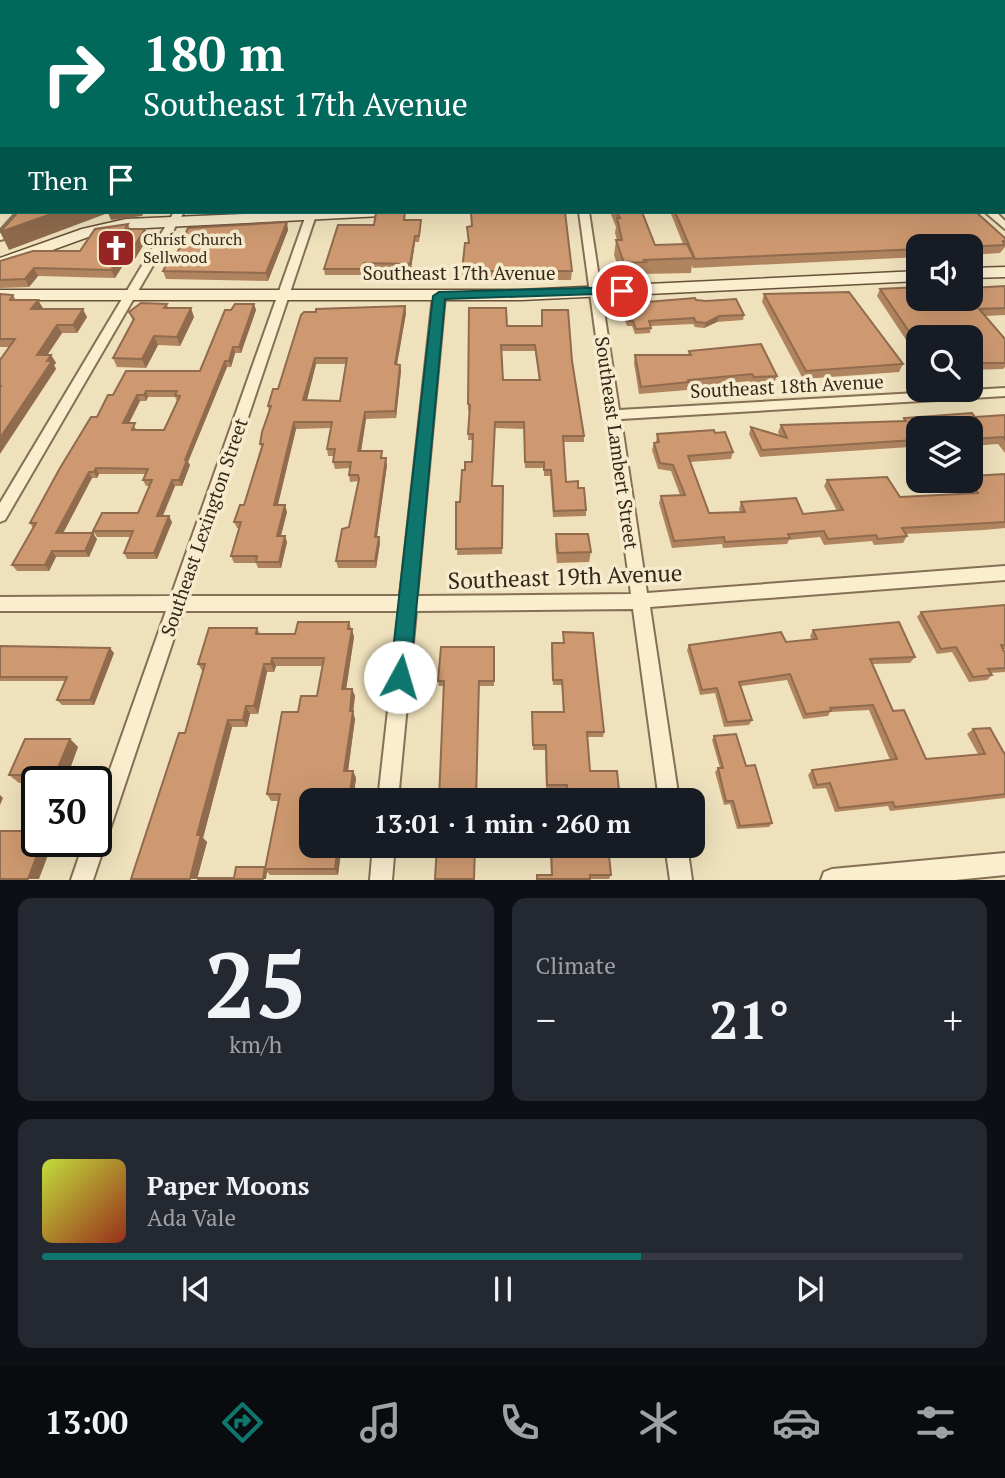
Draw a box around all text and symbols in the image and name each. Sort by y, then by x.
text: 180 m [143,20,285,85]
icon: right [28,28,119,119]
text: Southeast 17th Avenue [143,83,468,125]
icon: arrive [102,161,140,199]
text: Then [28,163,88,197]
church icon: Christ Church Sellwood [95,227,137,269]
place label: Christ Church Sellwood [143,228,243,268]
map controls [906,234,983,493]
button: sound [906,234,983,311]
street label: Southeast 17th Avenue [363,260,555,285]
pin [592,261,652,321]
icon: arrive [603,272,641,310]
button: search [906,325,983,402]
street label: Southeast Lambert Street [590,335,645,551]
street label: Southeast 18th Avenue [690,368,884,403]
street label: Southeast Lexington Street [154,414,253,639]
button: layers [906,416,983,493]
street label: Southeast 19th Avenue [447,557,683,596]
position arrow [363,640,437,714]
speed limit sign: 30 [21,766,112,857]
text: 13:01 · 1 min · 260 m [373,806,631,840]
text: 25 [204,923,307,1044]
text: Climate [536,950,616,981]
text: 21° [709,985,789,1054]
text: − [536,995,556,1045]
text: + [943,995,963,1045]
text: km/h [229,1029,282,1060]
text: Paper Moons [147,1168,310,1202]
text: Ada Vale [147,1202,236,1233]
icon: previous [177,1270,215,1308]
icon: pause [484,1270,522,1308]
icon: next [791,1270,829,1308]
icon: directions [218,1398,267,1447]
icon: music [356,1398,405,1447]
icon: phone [495,1398,544,1447]
icon: climate [634,1398,683,1447]
icon: car [772,1398,821,1447]
icon: filters [911,1398,960,1447]
text: 13:00 [45,1401,128,1443]

